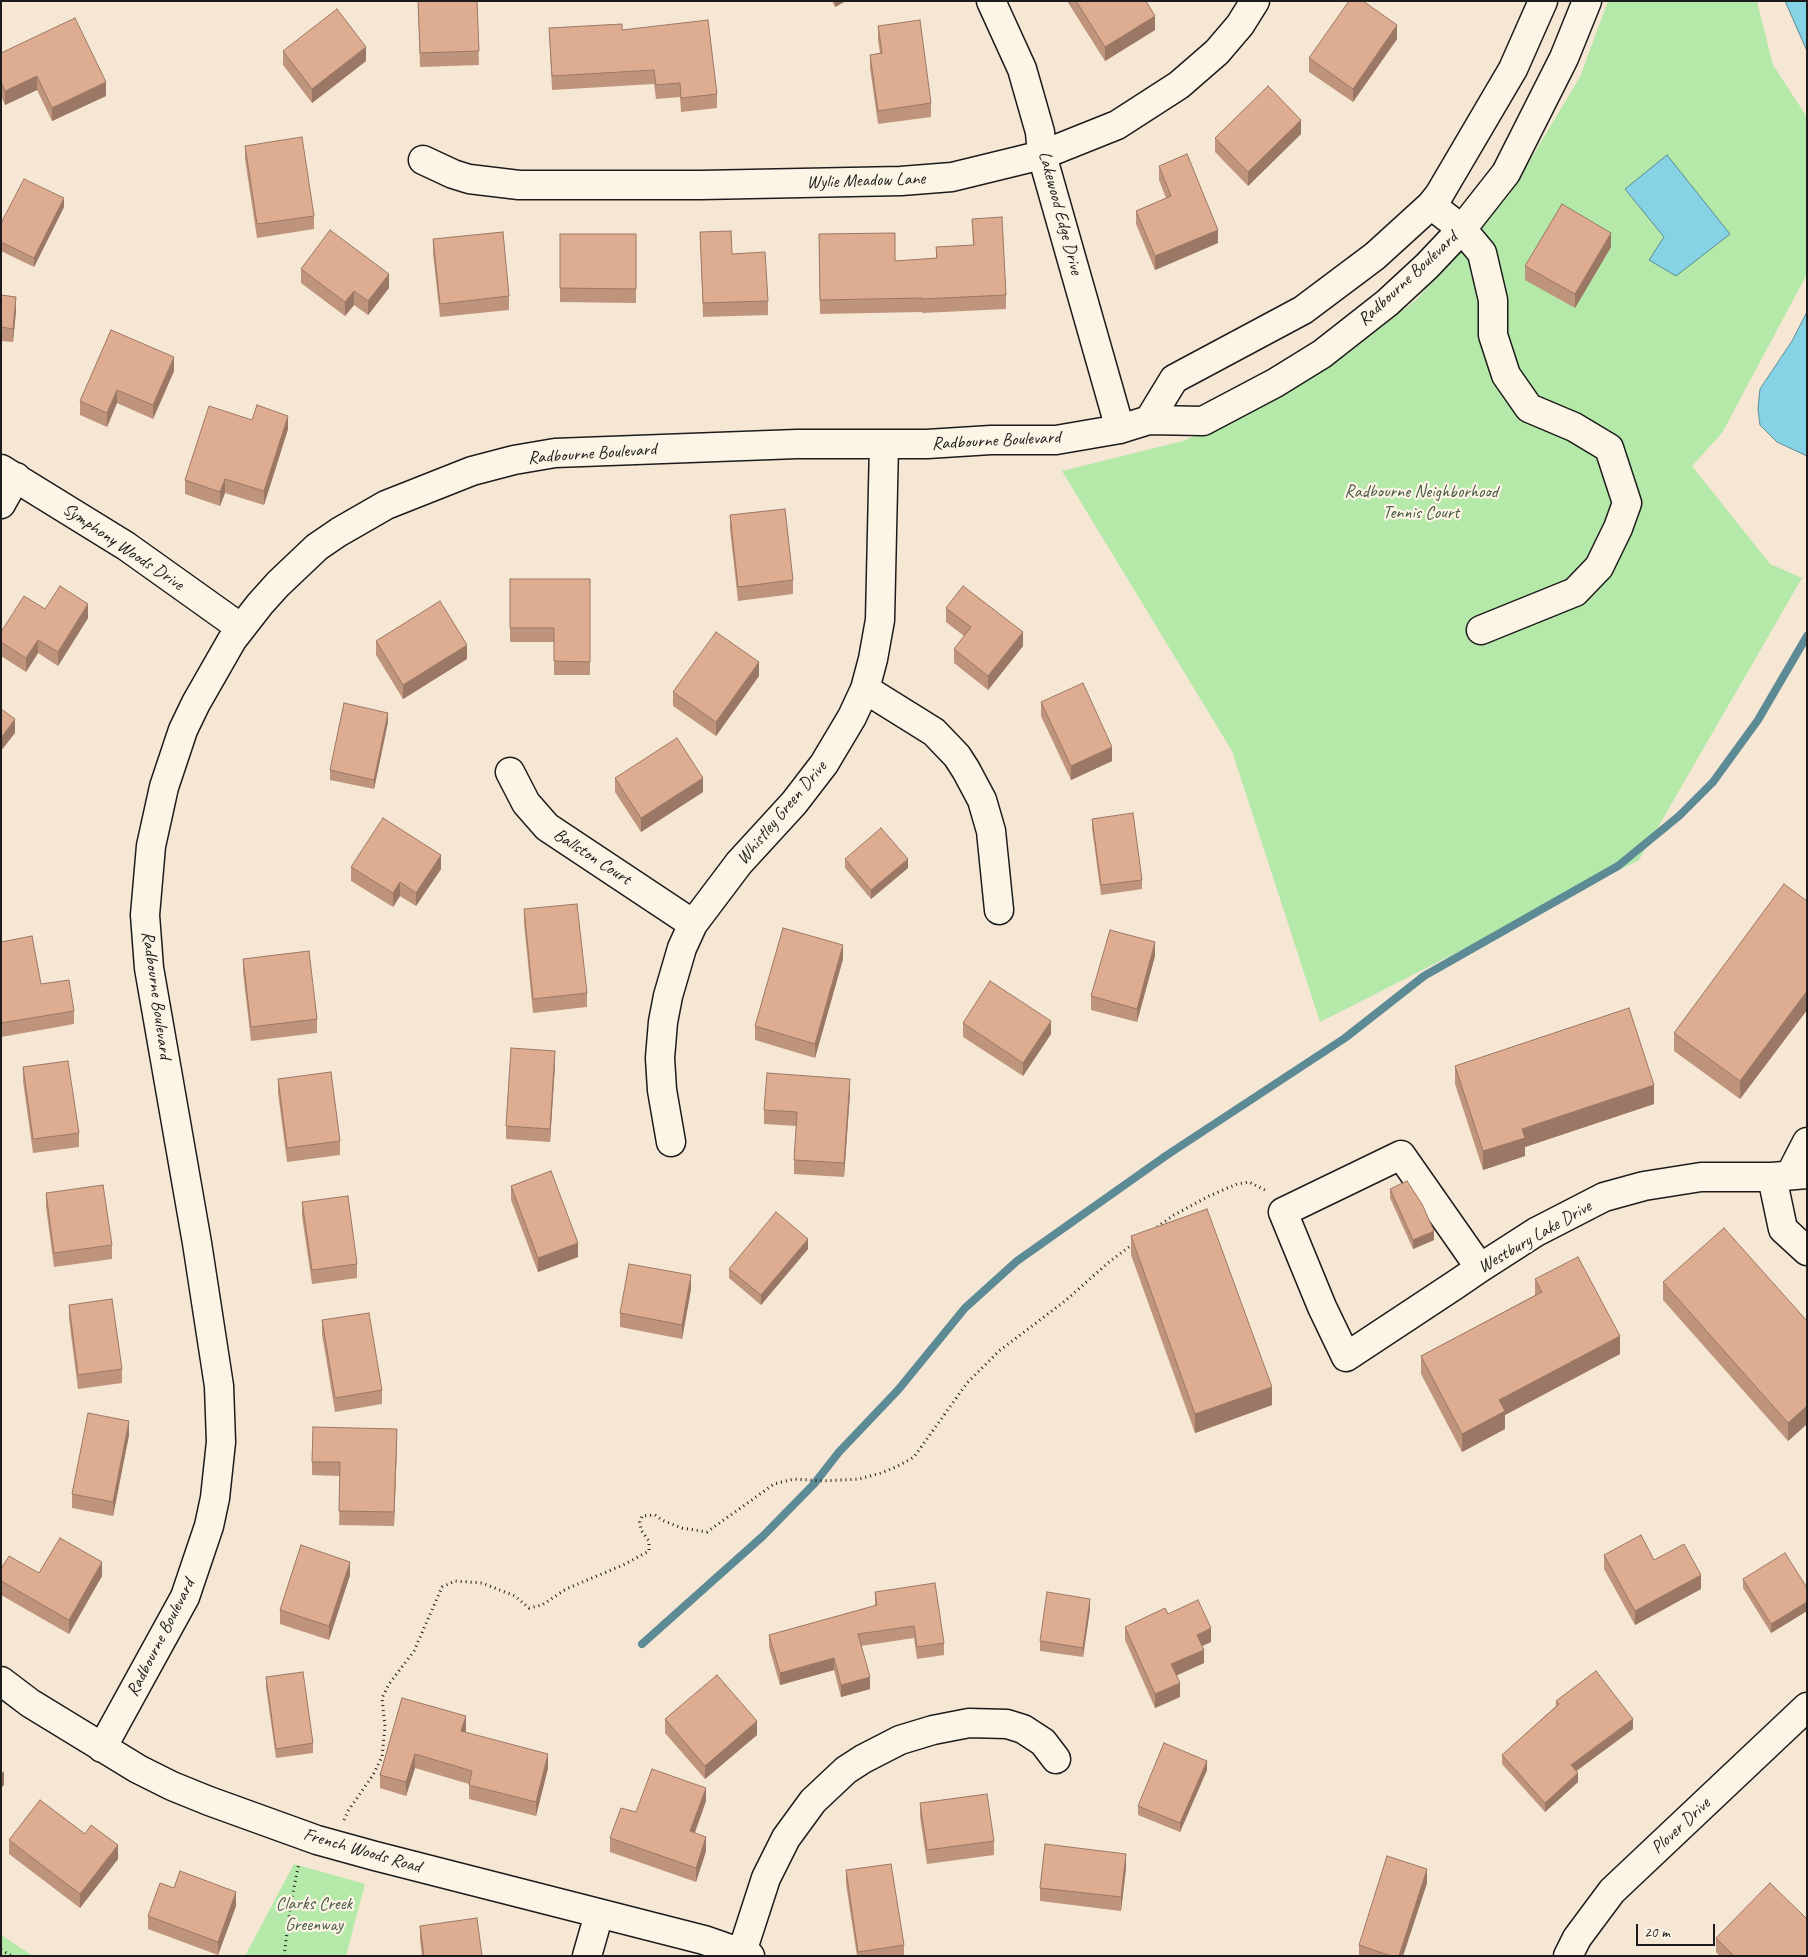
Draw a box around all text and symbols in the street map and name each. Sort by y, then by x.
street label: Lakewood Edge Drive [1033,149,1087,277]
street label: Wylie Meadow Lane [806,168,926,194]
street label: Radbourne Boulevard [1354,227,1462,331]
street label: Radbourne Boulevard [931,427,1061,455]
street label: Radbourne Boulevard [527,439,657,469]
park label: Radbourne Neighborhood Tennis Court [1344,481,1498,524]
street label: Symphony Woods Drive [58,499,188,595]
street label: Whistley Green Drive [732,757,832,869]
street label: Ballston Court [549,824,635,890]
street label: Radbourne Boulevard [136,930,176,1060]
street label: Westbury Lake Drive [1475,1196,1595,1278]
street label: Radbourne Boulevard [122,1576,200,1700]
street label: Plover Drive [1647,1793,1715,1859]
street label: French Woods Road [301,1824,423,1878]
park label: Clarks Creek Greenway [276,1893,352,1936]
scale bar [1638,1914,1717,1946]
text: 20 m [1644,1923,1670,1942]

